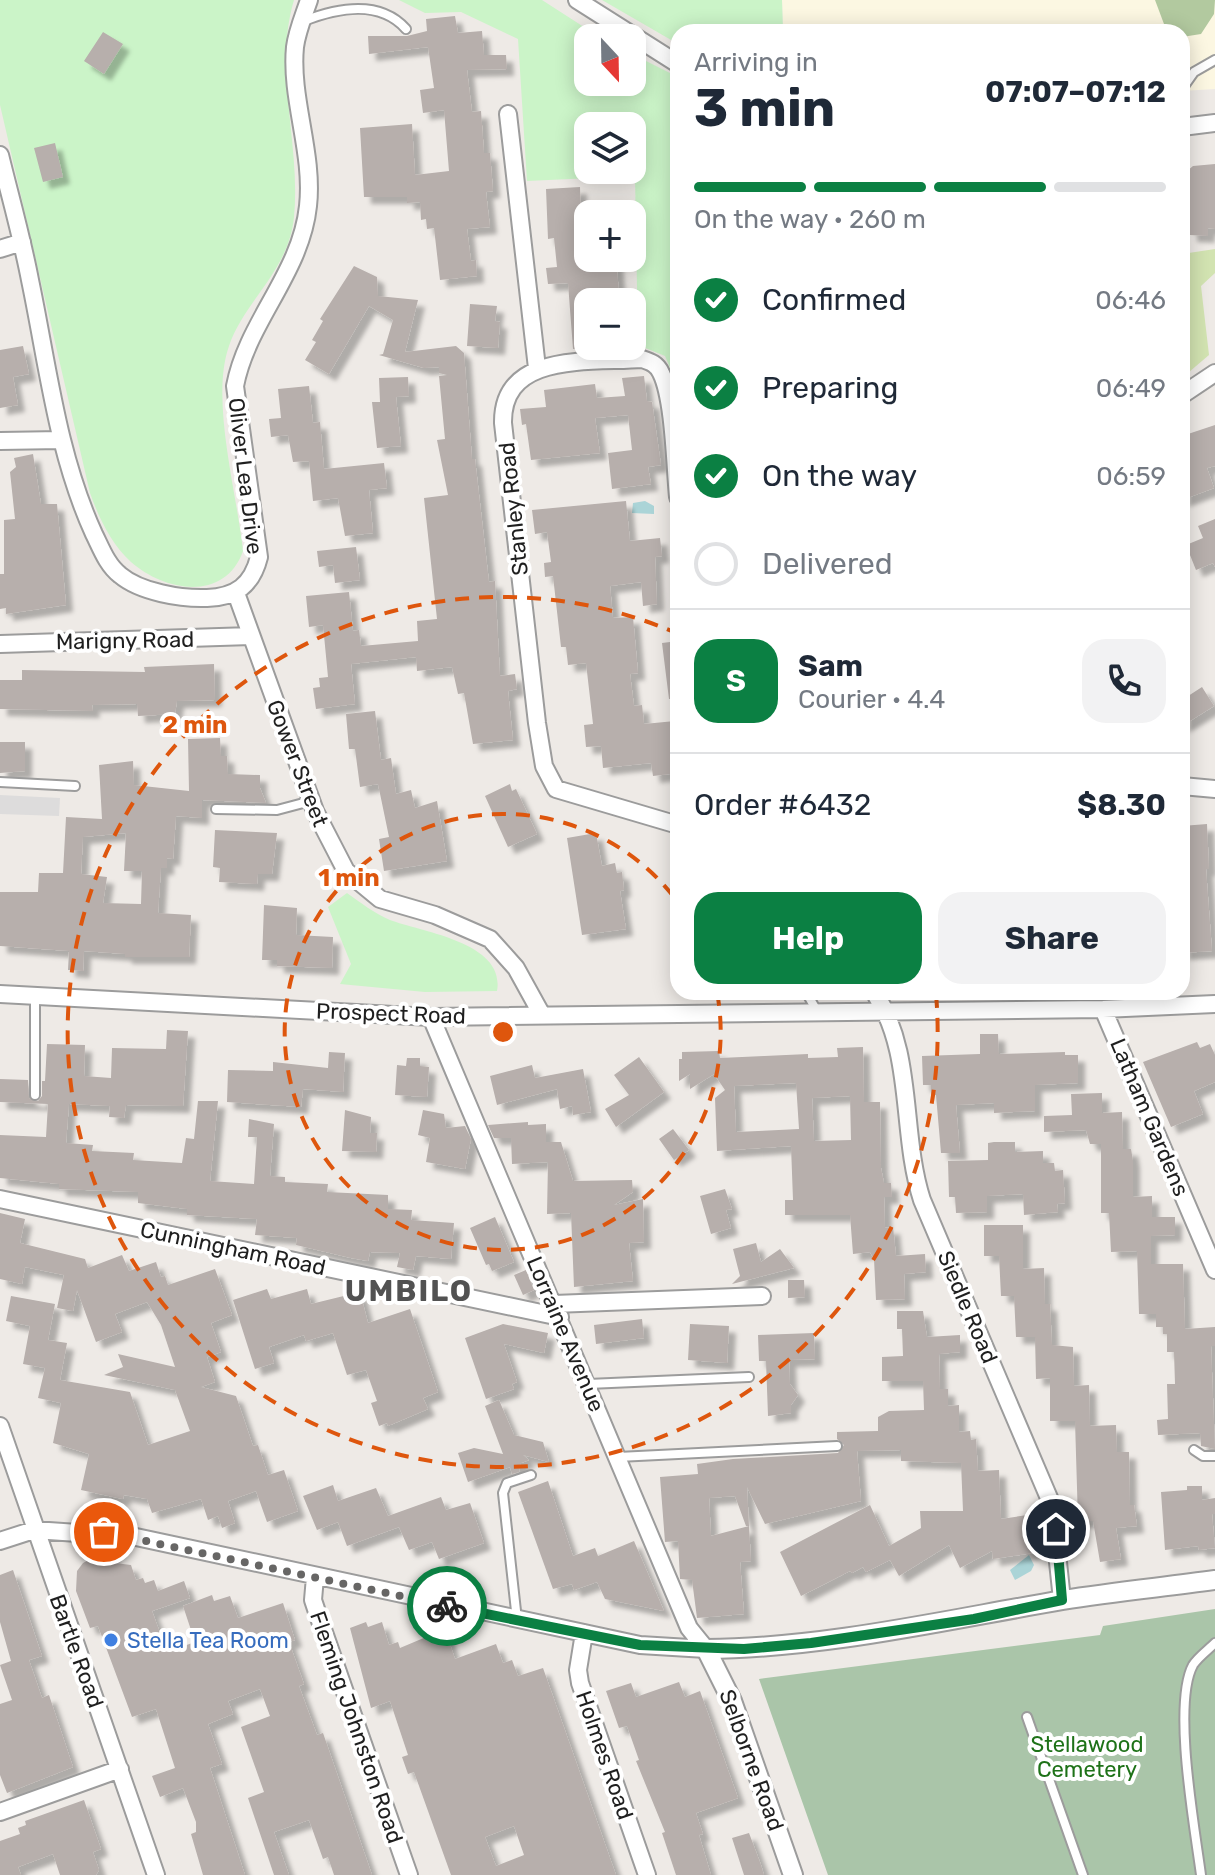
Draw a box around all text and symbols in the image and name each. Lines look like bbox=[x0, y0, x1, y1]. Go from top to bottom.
north arrow bbox=[574, 24, 646, 96]
map controls bbox=[574, 24, 646, 360]
text: Arriving in bbox=[694, 47, 818, 78]
text: 07:07–07:12 bbox=[985, 74, 1166, 110]
text: 3 min bbox=[694, 77, 835, 139]
button: layers bbox=[574, 112, 646, 184]
button: + bbox=[574, 200, 646, 272]
text: On the way · 260 m bbox=[694, 204, 926, 235]
icon: check bbox=[694, 278, 738, 322]
text: Confirmed bbox=[762, 282, 906, 318]
text: 06:46 bbox=[1095, 285, 1166, 316]
button: − bbox=[574, 288, 646, 360]
icon: check bbox=[694, 366, 738, 410]
text: Preparing bbox=[762, 370, 898, 406]
text: 06:49 bbox=[1096, 373, 1166, 404]
street label: Oliver Lea Drive bbox=[222, 396, 269, 556]
street label: Stanley Road bbox=[493, 441, 534, 577]
icon: check bbox=[694, 454, 738, 498]
text: On the way bbox=[762, 458, 917, 494]
text: 06:59 bbox=[1096, 461, 1166, 492]
text: Delivered bbox=[762, 546, 893, 582]
street label: Marigny Road bbox=[56, 626, 194, 655]
button: phone bbox=[1082, 639, 1166, 723]
text: Sam bbox=[798, 648, 863, 684]
text: S bbox=[726, 663, 746, 699]
text: Courier · 4.4 bbox=[798, 684, 945, 715]
street label: Gower Street bbox=[261, 696, 334, 831]
text: 2 min bbox=[163, 711, 228, 739]
text: Order #6432 bbox=[694, 787, 871, 823]
text: $8.30 bbox=[1077, 787, 1166, 823]
text: 1 min bbox=[318, 864, 380, 892]
button: Help bbox=[694, 892, 922, 984]
button: Share bbox=[938, 892, 1166, 984]
street label: Prospect Road bbox=[316, 997, 466, 1030]
centre of rings bbox=[489, 1018, 517, 1046]
street label: Latham Gardens bbox=[1104, 1034, 1195, 1200]
street label: Cunningham Road bbox=[138, 1216, 328, 1281]
street label: Siedle Road bbox=[932, 1247, 1003, 1368]
street label: Lorraine Avenue bbox=[521, 1252, 610, 1416]
district label: UMBILO bbox=[345, 1273, 473, 1309]
pin bbox=[1022, 1495, 1090, 1563]
pin bbox=[70, 1498, 138, 1566]
icon: home bbox=[1034, 1507, 1078, 1551]
icon: bag bbox=[82, 1510, 126, 1554]
courier bbox=[407, 1566, 487, 1646]
icon: bike bbox=[425, 1584, 469, 1628]
street label: Bartle Road bbox=[43, 1591, 110, 1712]
street label: Fleming Johnston Road bbox=[304, 1607, 409, 1847]
place label: Stella Tea Room bbox=[127, 1627, 289, 1654]
marker: Stella Tea Room bbox=[102, 1631, 120, 1649]
street label: Selborne Road bbox=[713, 1686, 790, 1835]
street label: Holmes Road bbox=[570, 1687, 639, 1823]
park label: Stellawood Cemetery bbox=[1030, 1731, 1144, 1783]

